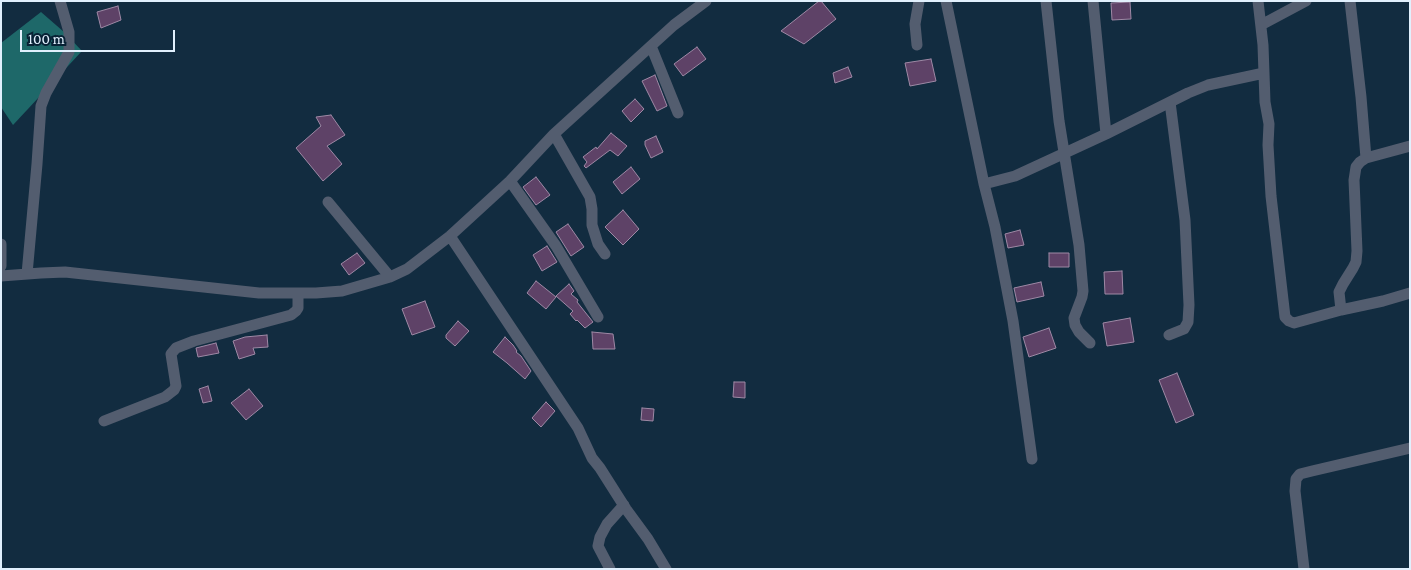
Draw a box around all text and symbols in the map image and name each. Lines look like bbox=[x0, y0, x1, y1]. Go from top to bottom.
scale bar bbox=[22, 20, 178, 52]
text: 100 m bbox=[28, 31, 65, 47]

